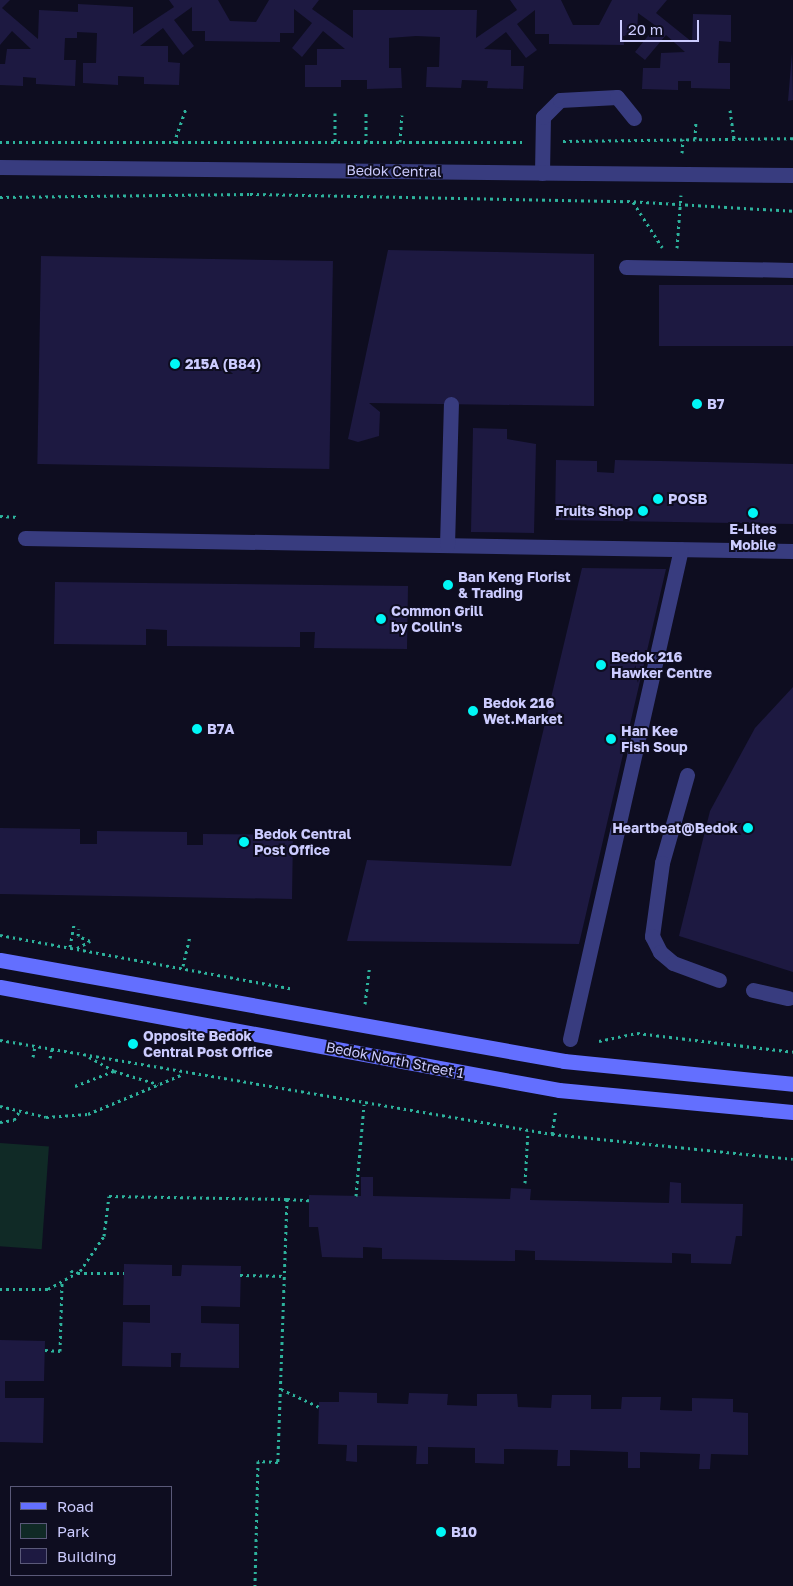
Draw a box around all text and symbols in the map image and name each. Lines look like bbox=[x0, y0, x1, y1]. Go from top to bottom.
scale bar bbox=[623, 10, 702, 42]
text: 20 m bbox=[628, 20, 663, 38]
street label: Bedok Central bbox=[346, 162, 442, 180]
place label: 215A (B84) bbox=[185, 356, 261, 372]
marker: 215A (B84) bbox=[169, 358, 181, 370]
place label: B7 bbox=[707, 396, 724, 412]
marker: B7 bbox=[691, 398, 703, 410]
place label: POSB bbox=[668, 491, 707, 507]
marker: POSB bbox=[652, 493, 664, 505]
place label: Fruits Shop bbox=[555, 503, 633, 519]
marker: Fruits Shop bbox=[637, 505, 649, 517]
marker: E-Lites Mobile bbox=[747, 507, 759, 519]
place label: E-Lites Mobile bbox=[729, 521, 777, 554]
place label: Ban Keng Florist & Trading bbox=[458, 569, 571, 602]
marker: Ban Keng Florist & Trading bbox=[442, 579, 454, 591]
place label: Common Grill by Collin's bbox=[391, 603, 483, 636]
marker: Common Grill by Collin's bbox=[375, 613, 387, 625]
place label: Bedok 216 Hawker Centre bbox=[611, 649, 712, 682]
marker: Bedok 216 Hawker Centre bbox=[595, 659, 607, 671]
place label: Bedok 216 Wet.Market bbox=[483, 695, 563, 728]
marker: Bedok 216 Wet.Market bbox=[467, 705, 479, 717]
place label: B7A bbox=[207, 721, 234, 737]
marker: B7A bbox=[191, 723, 203, 735]
place label: Han Kee Fish Soup bbox=[621, 723, 688, 756]
marker: Han Kee Fish Soup bbox=[605, 733, 617, 745]
place label: Heartbeat@Bedok bbox=[612, 820, 738, 836]
marker: Heartbeat@Bedok bbox=[742, 822, 754, 834]
place label: Bedok Central Post Office bbox=[254, 826, 351, 859]
marker: Bedok Central Post Office bbox=[238, 836, 250, 848]
place label: Opposite Bedok Central Post Office bbox=[143, 1028, 273, 1060]
marker: Opposite Bedok Central Post Office bbox=[127, 1038, 139, 1050]
street label: Bedok North Street 1 bbox=[325, 1038, 465, 1082]
legend bbox=[10, 1486, 172, 1576]
text: Road bbox=[57, 1497, 94, 1515]
text: Park bbox=[57, 1522, 89, 1540]
place label: B10 bbox=[451, 1524, 477, 1540]
marker: B10 bbox=[435, 1526, 447, 1538]
text: Building bbox=[57, 1547, 117, 1565]

